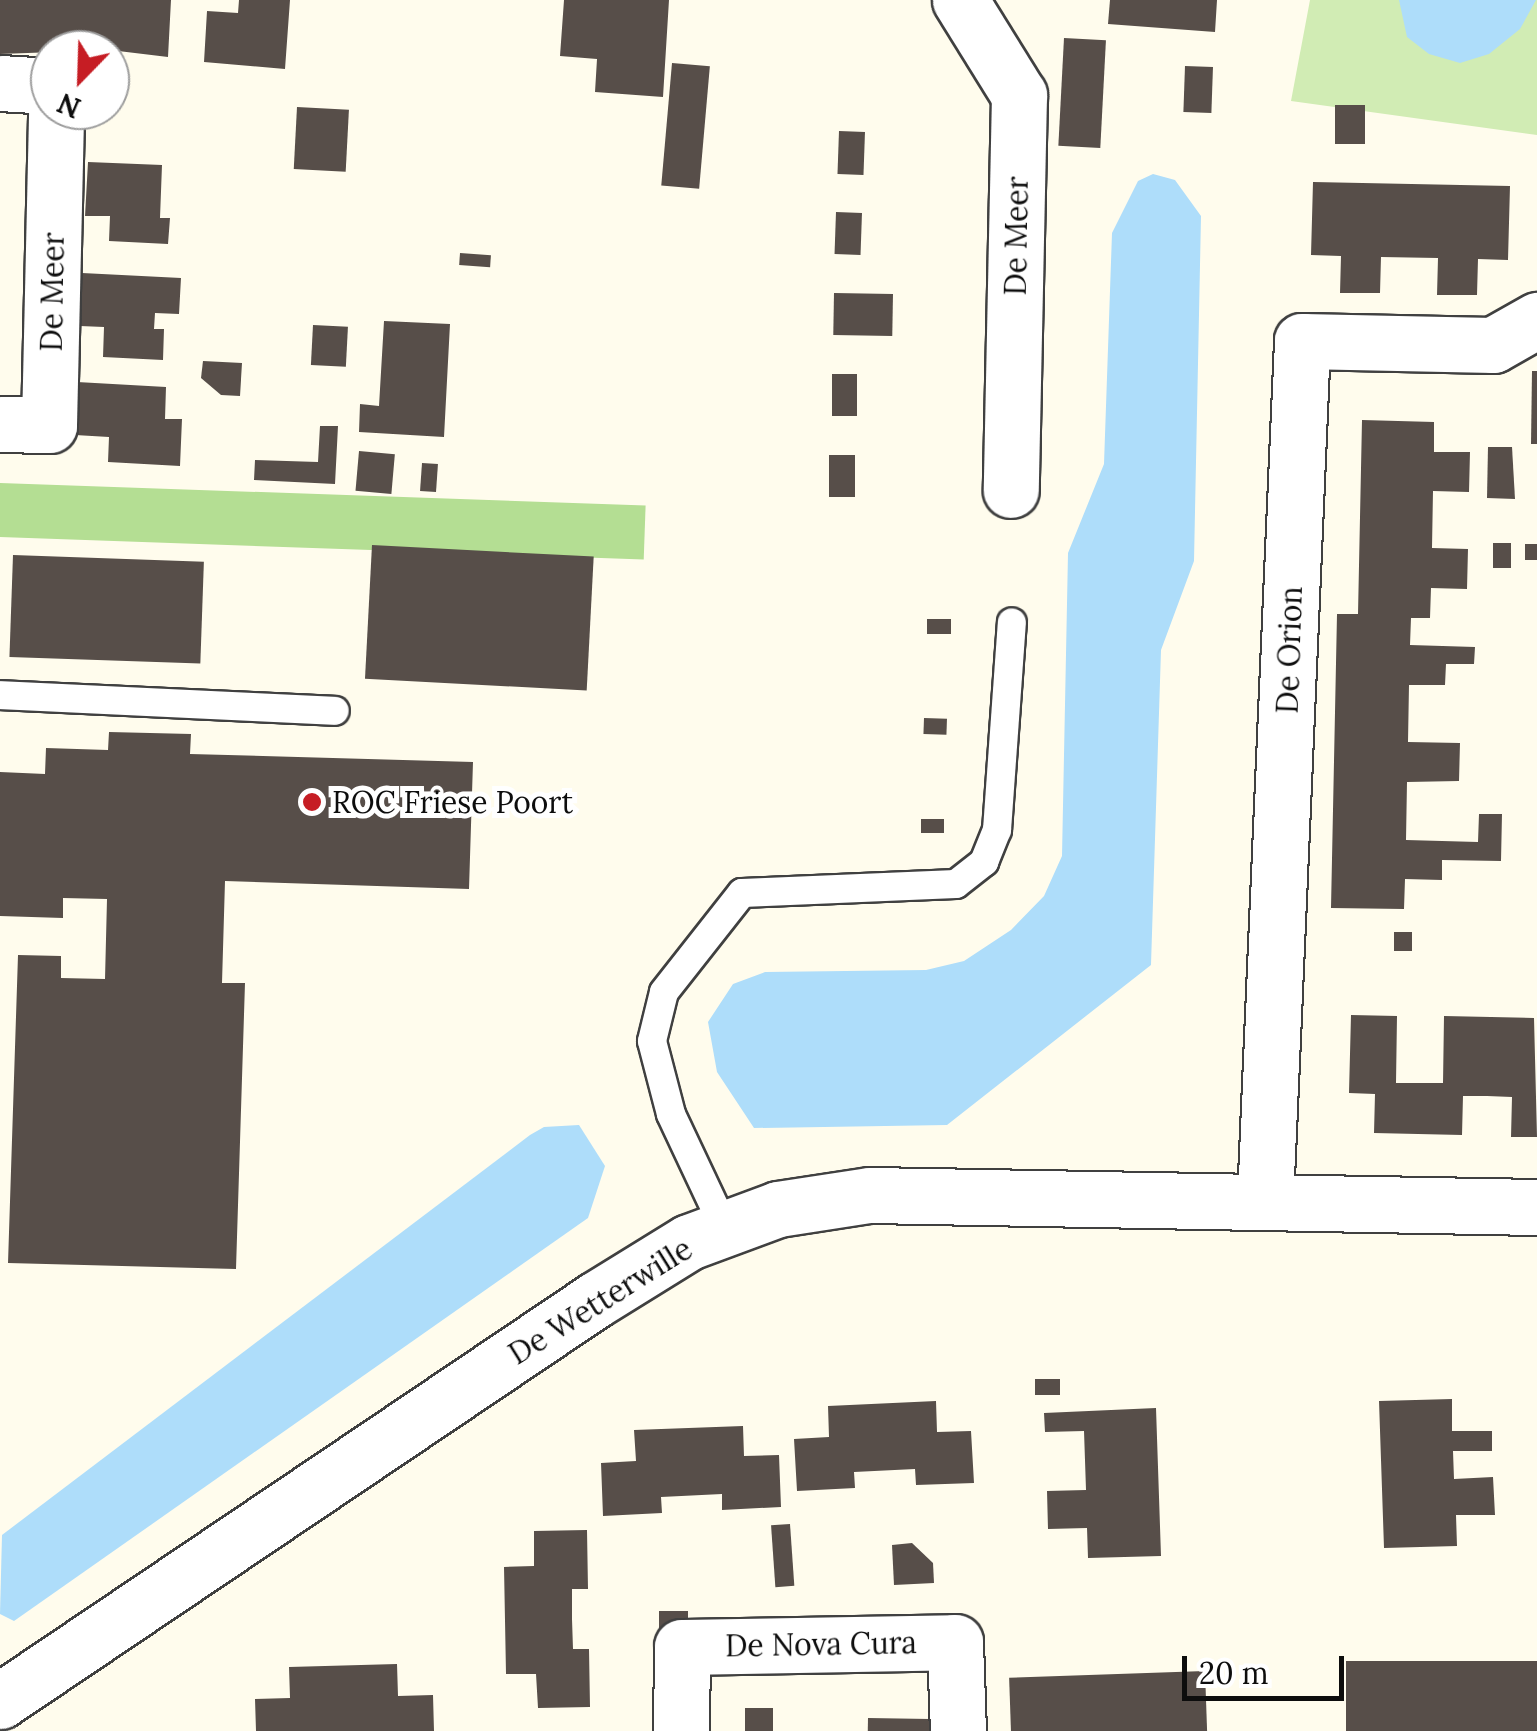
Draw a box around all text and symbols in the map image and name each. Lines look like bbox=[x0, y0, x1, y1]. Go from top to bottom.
north arrow bbox=[30, 30, 130, 130]
text: N bbox=[52, 85, 86, 127]
street label: De Meer bbox=[997, 176, 1035, 296]
street label: De Meer bbox=[33, 232, 71, 352]
street label: De Orion bbox=[1269, 586, 1309, 714]
place label: ROC Friese Poort bbox=[332, 784, 573, 820]
marker: ROC Friese Poort bbox=[301, 791, 323, 813]
street label: De Wetterwille bbox=[502, 1230, 698, 1372]
street label: De Nova Cura bbox=[725, 1624, 917, 1664]
scale bar bbox=[1187, 1636, 1350, 1698]
text: 20 m bbox=[1199, 1654, 1268, 1692]

